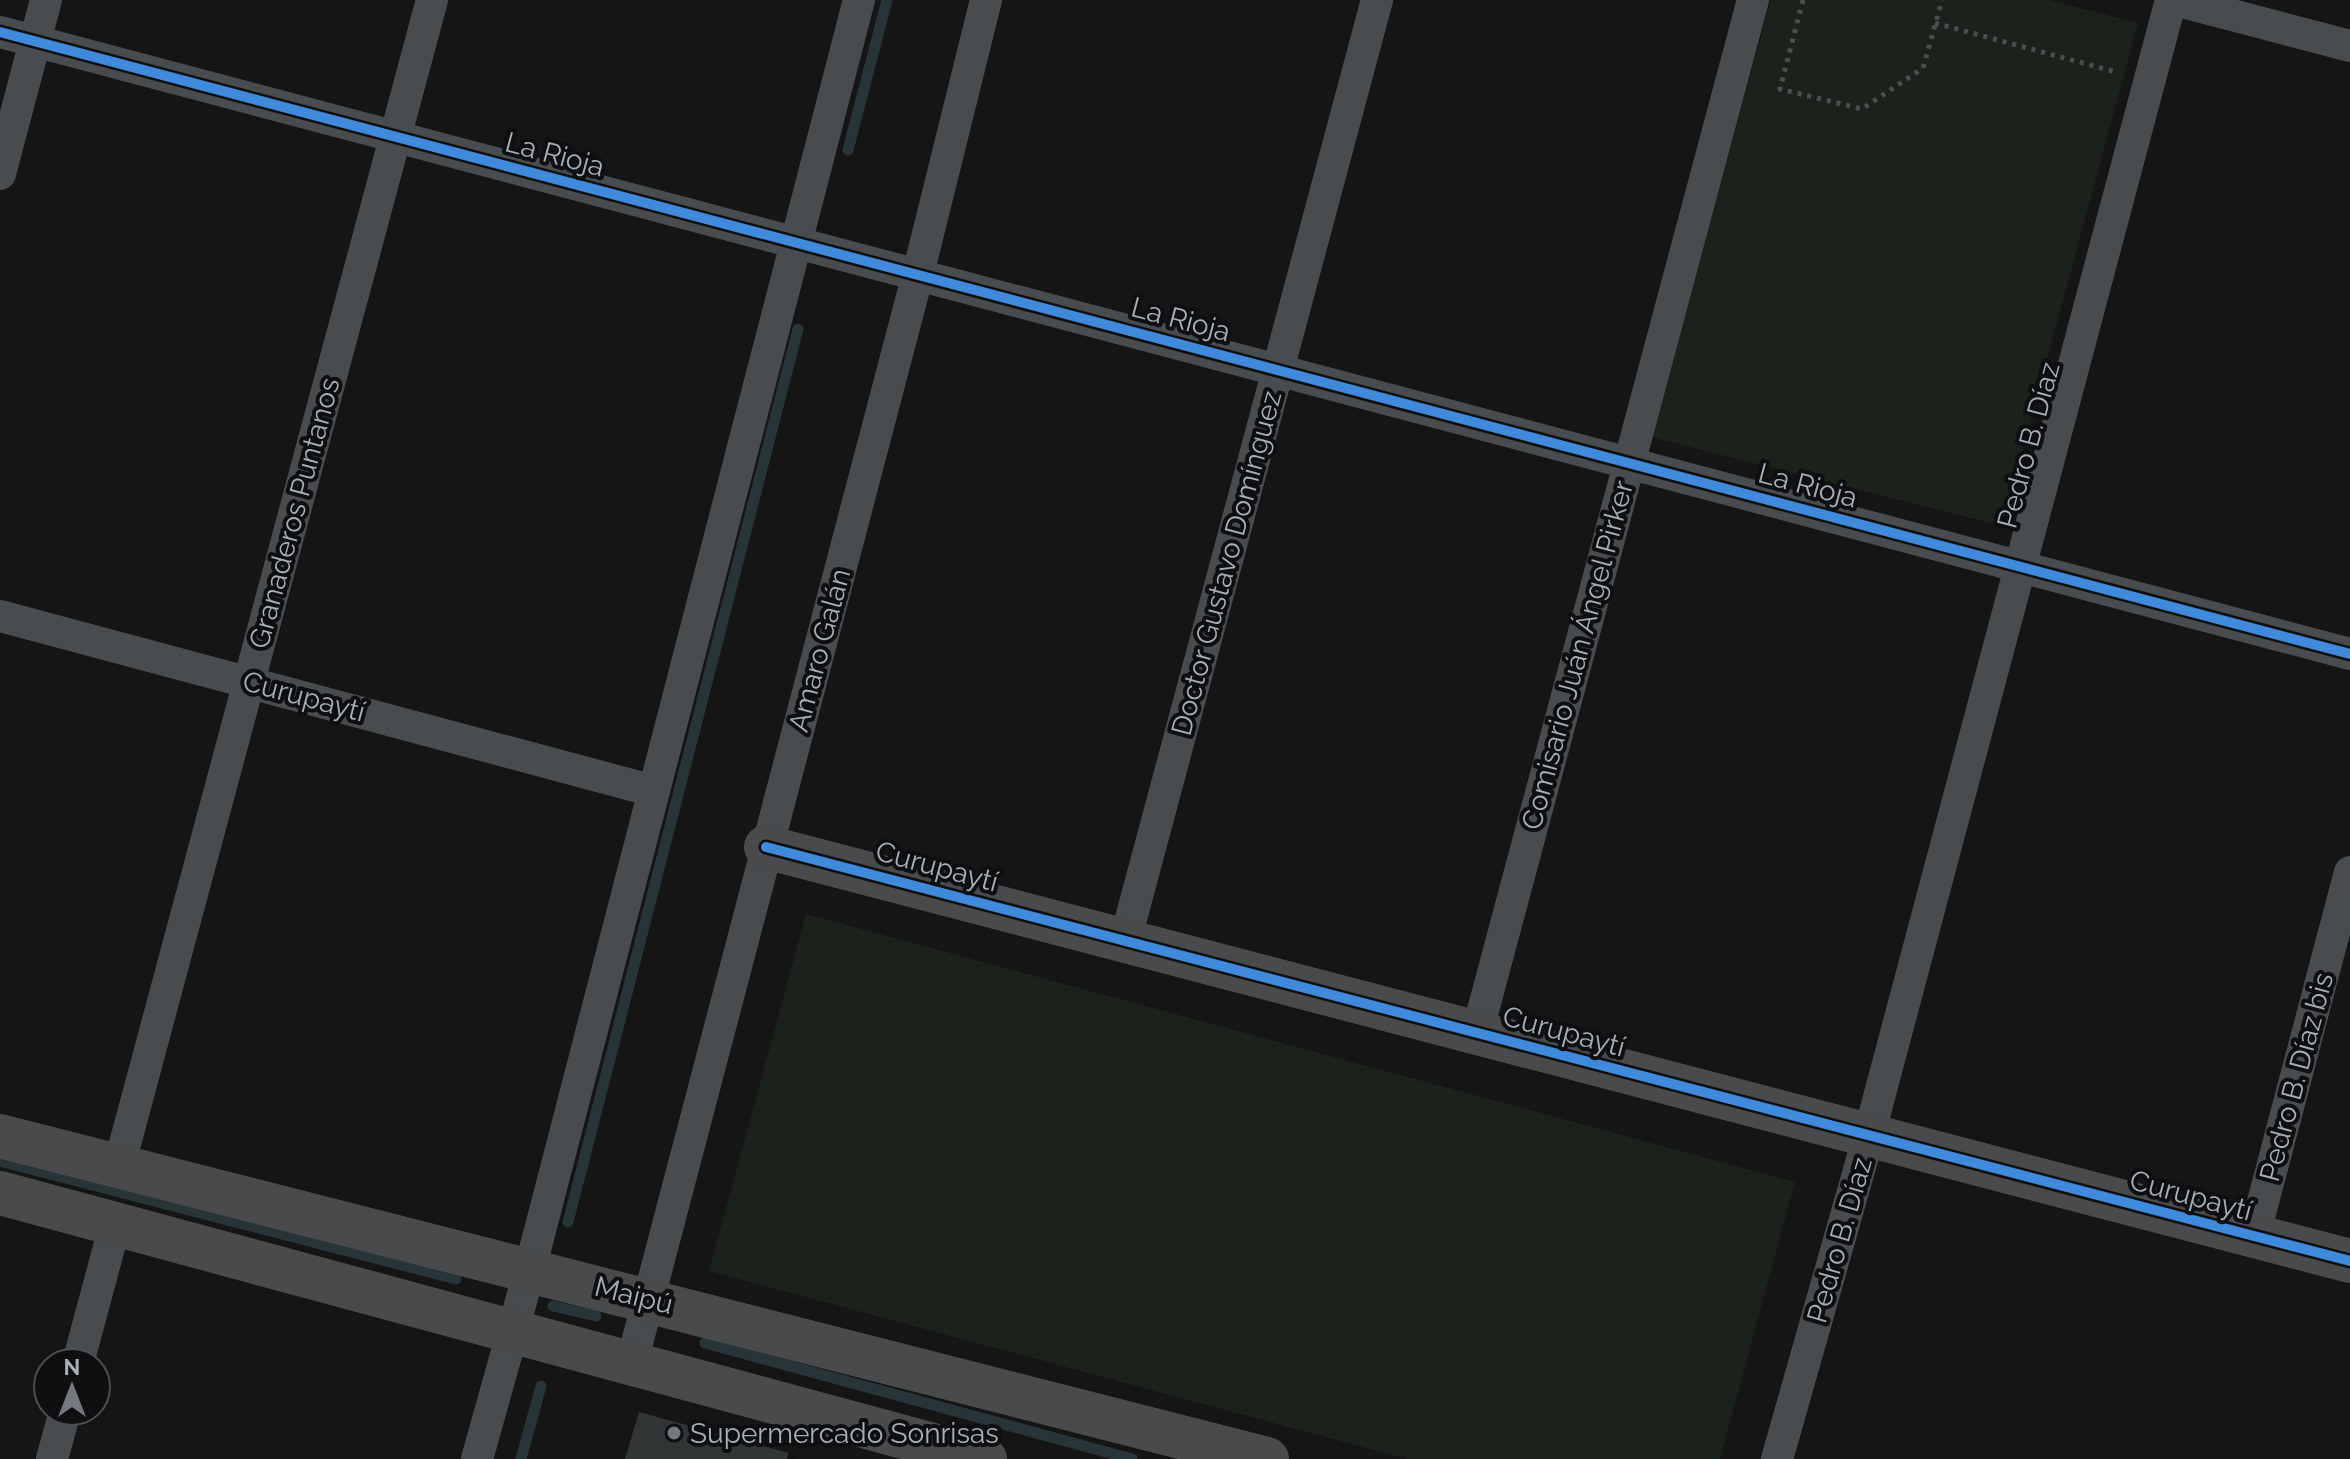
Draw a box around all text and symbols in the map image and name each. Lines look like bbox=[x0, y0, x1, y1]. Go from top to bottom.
street label: La Rioja bbox=[502, 125, 608, 184]
street label: La Rioja bbox=[1128, 290, 1234, 349]
street label: Pedro B. Díaz bbox=[1990, 359, 2066, 532]
street label: Granaderos Puntanos bbox=[242, 374, 346, 652]
street label: Doctor Gustavo Domínguez bbox=[1165, 387, 1288, 739]
street label: La Rioja bbox=[1755, 456, 1861, 515]
street label: Comisario Juán Ángel Pirker bbox=[1515, 477, 1640, 833]
street label: Amaro Galán bbox=[782, 565, 857, 735]
street label: Curupaytí bbox=[239, 664, 369, 729]
street label: Curupaytí bbox=[872, 834, 1002, 899]
street label: Pedro B. Díaz bis bbox=[2253, 969, 2340, 1185]
street label: Curupaytí bbox=[1499, 999, 1629, 1064]
street label: Pedro B. Díaz bbox=[1800, 1154, 1879, 1327]
street label: Curupaytí bbox=[2126, 1163, 2256, 1228]
street label: Maipú bbox=[591, 1270, 677, 1321]
north arrow bbox=[32, 1347, 112, 1427]
text: N bbox=[64, 1354, 80, 1380]
place label: Supermercado Sonrisas bbox=[690, 1417, 999, 1450]
marker: Supermercado Sonrisas bbox=[665, 1424, 683, 1442]

